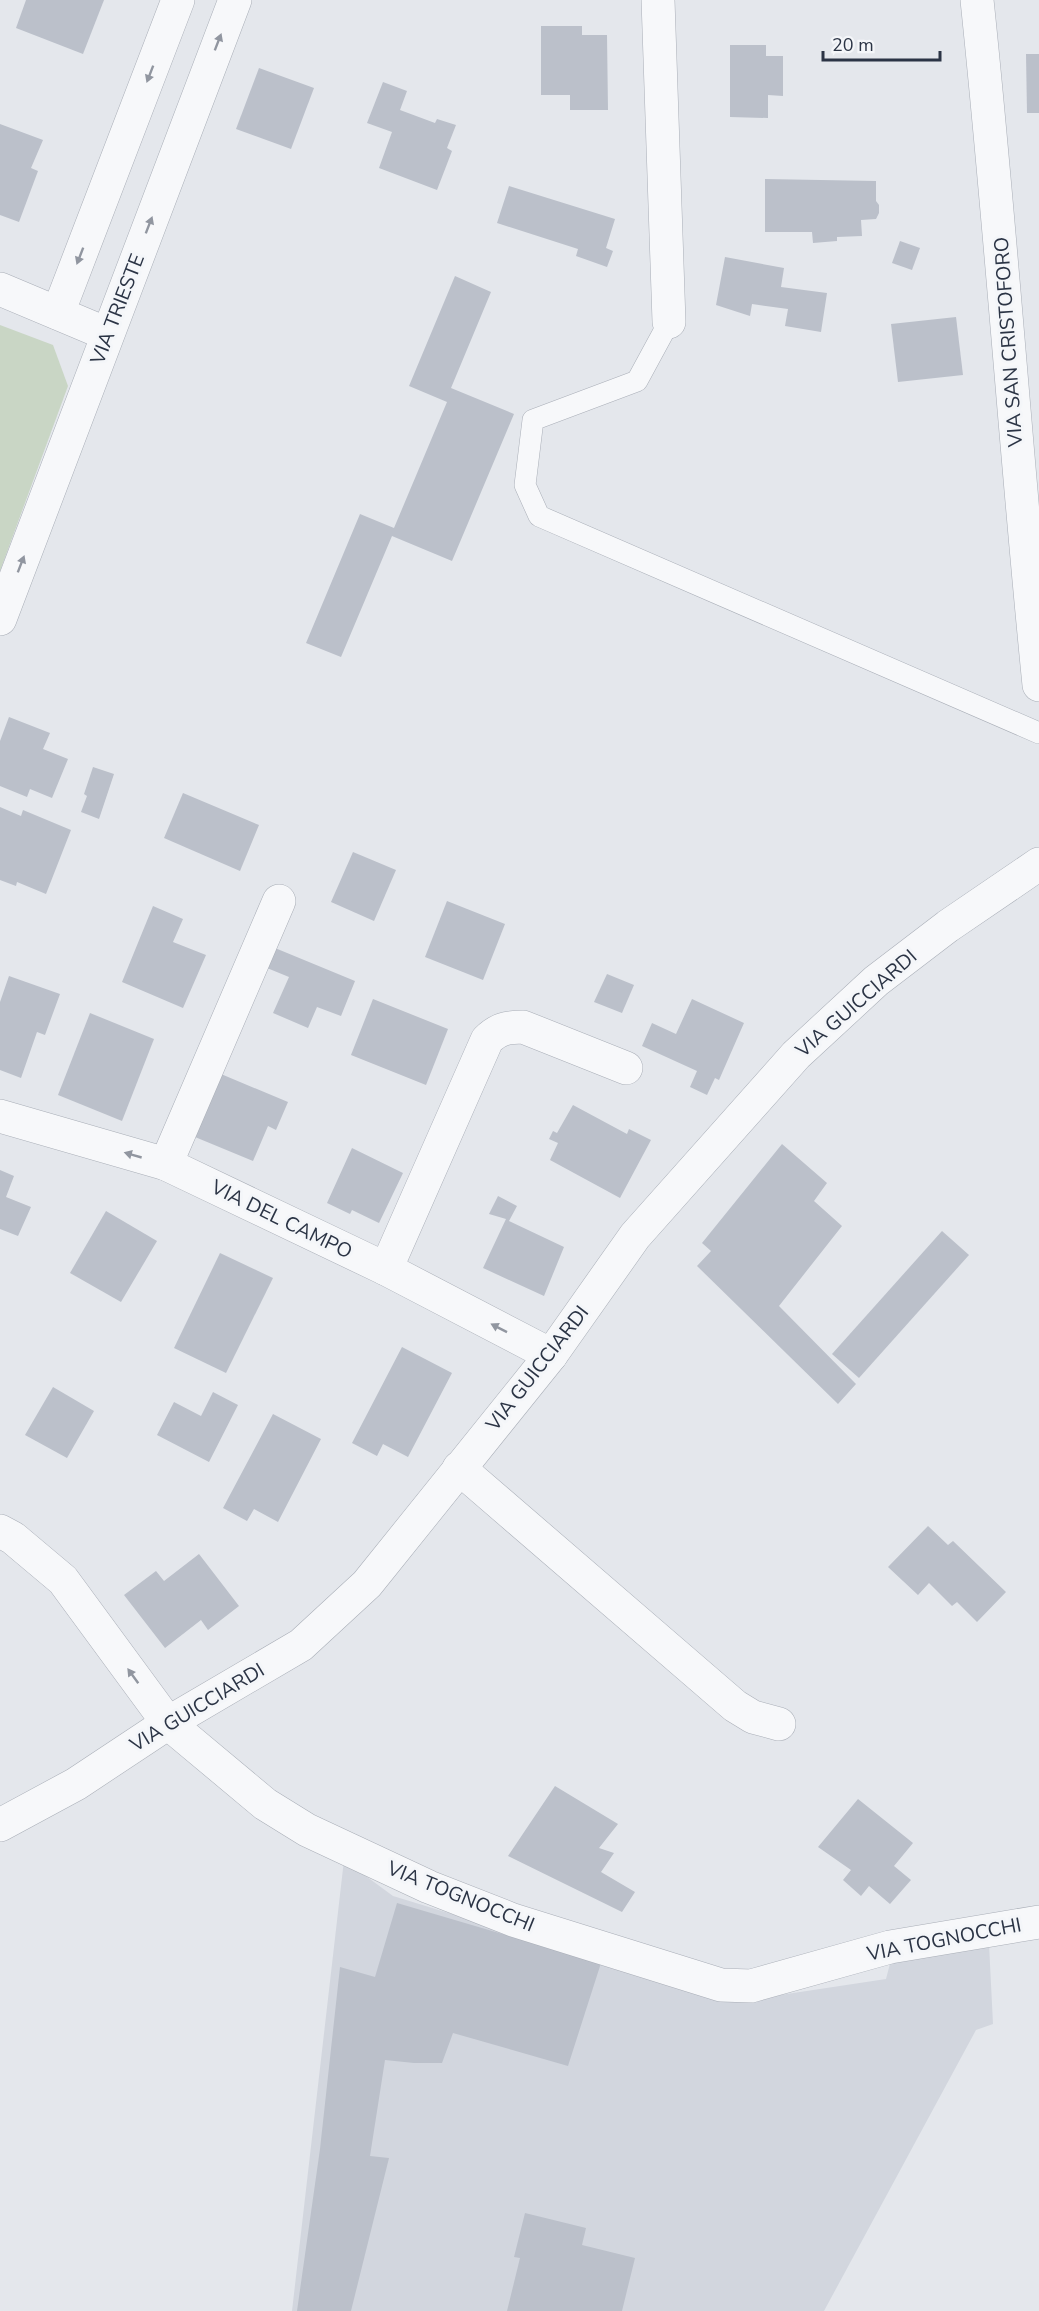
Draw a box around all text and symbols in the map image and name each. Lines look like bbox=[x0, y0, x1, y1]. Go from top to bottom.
scale bar bbox=[823, 24, 940, 62]
one-way arrow bbox=[214, 33, 224, 51]
text: 20 m bbox=[832, 33, 874, 57]
one-way arrow bbox=[145, 65, 154, 83]
one-way arrow bbox=[144, 215, 154, 233]
street label: VIA SAN CRISTOFORO bbox=[988, 236, 1029, 449]
one-way arrow bbox=[75, 247, 84, 265]
street label: VIA TRIESTE bbox=[84, 250, 151, 369]
one-way arrow bbox=[16, 555, 26, 573]
street label: VIA GUICCIARDI bbox=[789, 943, 923, 1064]
one-way arrow bbox=[124, 1150, 142, 1159]
street label: VIA DEL CAMPO bbox=[206, 1173, 357, 1265]
street label: VIA GUICCIARDI bbox=[479, 1300, 595, 1437]
one-way arrow bbox=[490, 1323, 507, 1333]
street label: VIA GUICCIARDI bbox=[124, 1657, 270, 1759]
one-way arrow bbox=[128, 1668, 140, 1683]
street label: VIA TOGNOCCHI bbox=[382, 1854, 538, 1938]
street label: VIA TOGNOCCHI bbox=[864, 1911, 1024, 1968]

